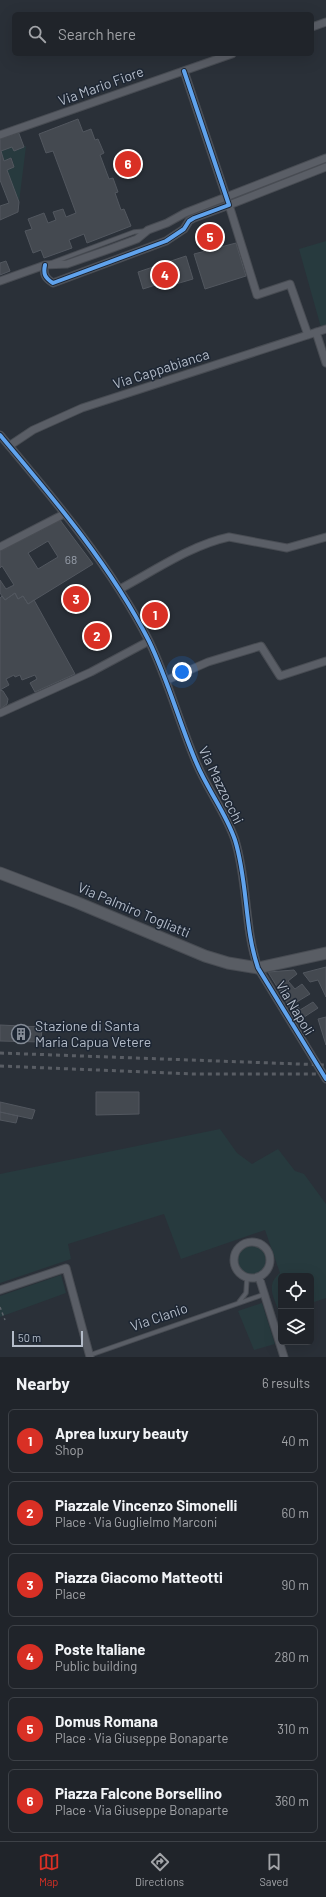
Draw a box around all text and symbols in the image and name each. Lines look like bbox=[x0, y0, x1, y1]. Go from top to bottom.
search box bbox=[12, 12, 314, 56]
icon: search bbox=[26, 23, 48, 45]
text: Search here bbox=[58, 25, 136, 43]
street label: Via Mario Fiore bbox=[56, 62, 146, 109]
pin: 6 bbox=[115, 149, 141, 179]
pin: 5 bbox=[197, 222, 223, 252]
pin: 4 bbox=[152, 260, 178, 290]
street label: Via Cappabianca bbox=[111, 345, 211, 392]
house number: 68 bbox=[65, 552, 77, 566]
pin: 3 bbox=[63, 584, 89, 614]
pin: 1 bbox=[142, 600, 168, 630]
pin: 2 bbox=[84, 621, 110, 651]
your location bbox=[172, 662, 192, 682]
street label: Via Mazzocchi bbox=[195, 743, 248, 827]
street label: Via Palmiro Togliatti bbox=[75, 878, 193, 941]
street label: Via Napoli bbox=[273, 977, 318, 1038]
place label: Stazione di Santa Maria Capua Vetere bbox=[35, 1017, 151, 1050]
building icon: Stazione di Santa Maria Capua Vetere bbox=[10, 1023, 32, 1045]
map controls bbox=[278, 1273, 314, 1345]
button: locate bbox=[278, 1273, 314, 1309]
street label: Via Clanio bbox=[128, 1299, 190, 1334]
button: layers bbox=[278, 1309, 314, 1345]
scale bar bbox=[12, 1329, 83, 1348]
text: 50 m bbox=[18, 1331, 41, 1344]
text: Nearby bbox=[16, 1373, 70, 1393]
text: 6 results bbox=[262, 1375, 310, 1391]
text: Aprea luxury beauty bbox=[55, 1424, 189, 1442]
text: 1 bbox=[28, 1433, 32, 1449]
text: 40 m bbox=[281, 1433, 309, 1449]
text: Shop bbox=[55, 1442, 84, 1458]
text: Piazzale Vincenzo Simonelli bbox=[55, 1496, 237, 1514]
text: 2 bbox=[26, 1505, 34, 1521]
text: 60 m bbox=[282, 1505, 309, 1521]
text: Place · Via Guglielmo Marconi bbox=[55, 1514, 217, 1530]
text: Piazza Giacomo Matteotti bbox=[55, 1568, 223, 1586]
text: 3 bbox=[26, 1577, 34, 1593]
text: 90 m bbox=[282, 1577, 309, 1593]
text: Place bbox=[55, 1586, 86, 1602]
text: Poste Italiane bbox=[55, 1640, 146, 1658]
text: 4 bbox=[26, 1649, 34, 1665]
text: 280 m bbox=[275, 1649, 309, 1665]
text: Public building bbox=[55, 1658, 137, 1674]
text: Domus Romana bbox=[55, 1712, 158, 1730]
text: 5 bbox=[26, 1721, 34, 1737]
text: 310 m bbox=[277, 1721, 309, 1737]
text: Place · Via Giuseppe Bonaparte bbox=[55, 1730, 228, 1746]
text: Piazza Falcone Borsellino bbox=[55, 1784, 222, 1802]
text: 6 bbox=[27, 1793, 33, 1809]
text: 360 m bbox=[275, 1793, 309, 1809]
text: Place · Via Giuseppe Bonaparte bbox=[55, 1802, 228, 1818]
tab: Map bbox=[38, 1851, 60, 1888]
tab: Directions bbox=[135, 1851, 184, 1888]
tab: Saved bbox=[259, 1851, 288, 1888]

